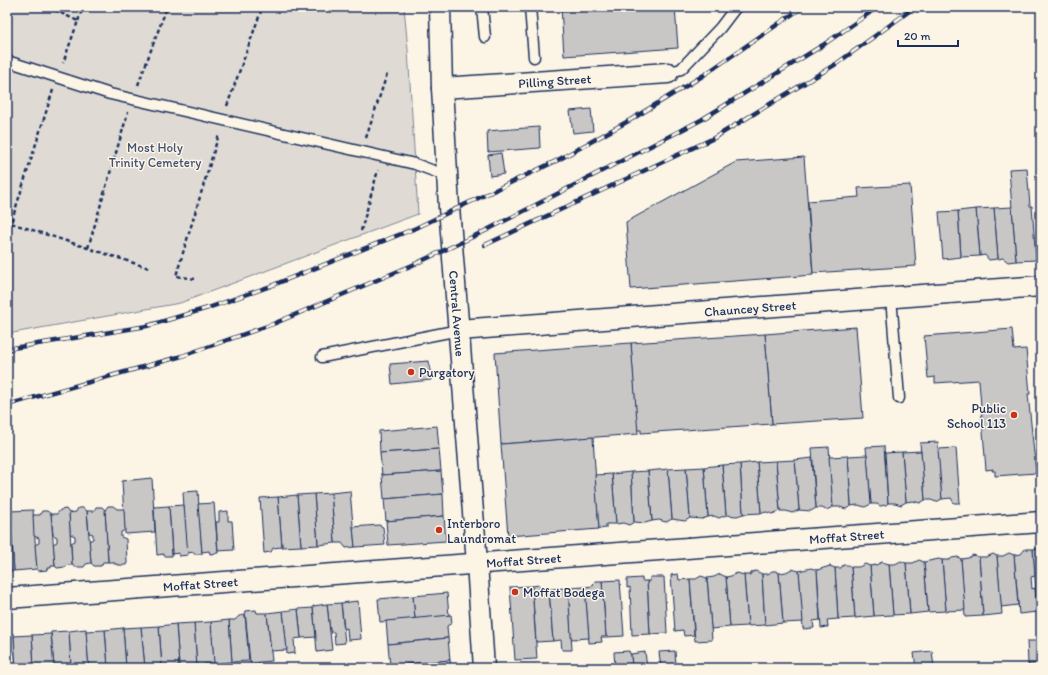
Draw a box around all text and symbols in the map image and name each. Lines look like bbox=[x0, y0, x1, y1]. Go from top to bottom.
scale bar bbox=[898, 22, 958, 48]
text: 20 m bbox=[904, 29, 931, 43]
street label: Pilling Street bbox=[518, 71, 592, 91]
park label: Most Holy Trinity Cemetery bbox=[109, 140, 201, 170]
street label: Central Avenue bbox=[446, 270, 468, 357]
street label: Chauncey Street bbox=[704, 298, 797, 319]
place label: Purgatory bbox=[419, 365, 475, 380]
marker: Purgatory bbox=[406, 367, 416, 377]
place label: Public School 113 bbox=[947, 401, 1006, 431]
marker: Public School 113 bbox=[1009, 410, 1019, 420]
place label: Interboro Laundromat bbox=[447, 516, 516, 546]
marker: Interboro Laundromat bbox=[434, 525, 444, 535]
street label: Moffat Street bbox=[809, 527, 885, 547]
street label: Moffat Street bbox=[486, 550, 562, 571]
street label: Moffat Street bbox=[162, 574, 239, 595]
place label: Moffat Bodega bbox=[523, 585, 605, 600]
marker: Moffat Bodega bbox=[510, 587, 520, 597]

